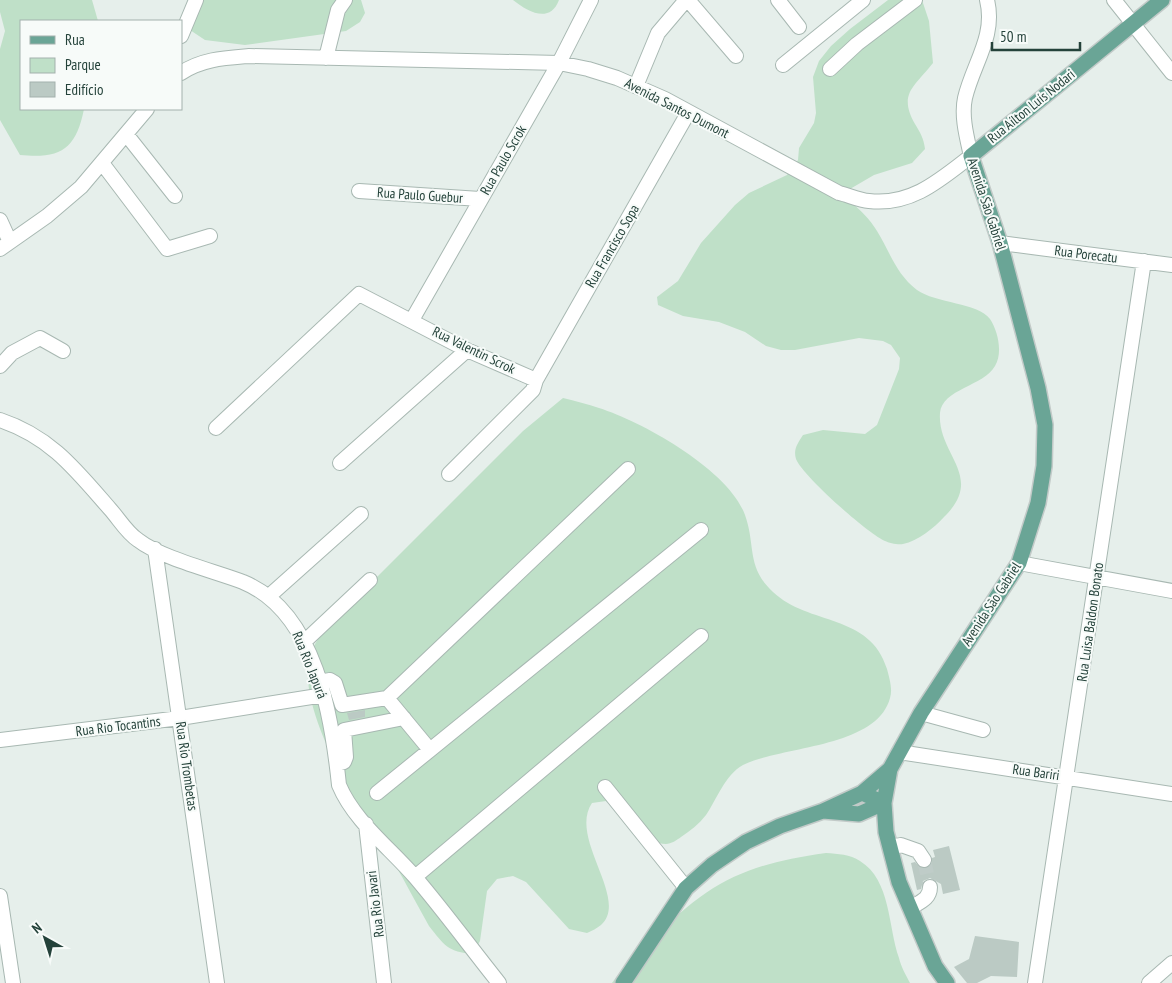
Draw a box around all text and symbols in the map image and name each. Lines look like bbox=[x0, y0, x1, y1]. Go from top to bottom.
legend bbox=[20, 20, 182, 110]
scale bar bbox=[992, 20, 1080, 52]
text: 50 m bbox=[1000, 27, 1026, 46]
text: Rua bbox=[65, 30, 85, 49]
text: Parque bbox=[65, 55, 101, 74]
street label: Rua Aílton Luís Nodari bbox=[984, 65, 1078, 147]
street label: Avenida Santos Dumont bbox=[622, 74, 732, 142]
text: Edifício bbox=[65, 80, 103, 99]
street label: Rua Paulo Scrok bbox=[476, 121, 530, 198]
street label: Avenida São Gabriel bbox=[964, 155, 1011, 253]
street label: Rua Paulo Guebur bbox=[376, 183, 464, 207]
street label: Rua Francisco Sopa bbox=[581, 201, 643, 291]
street label: Rua Porecatu bbox=[1053, 241, 1119, 267]
street label: Rua Valentin Scrok bbox=[430, 322, 519, 378]
street label: Avenida São Gabriel bbox=[957, 558, 1025, 649]
street label: Rua Luisa Baldon Bonato bbox=[1073, 561, 1107, 683]
street label: Rua Rio Japurá bbox=[288, 629, 332, 701]
street label: Rua Rio Tocantins bbox=[75, 712, 162, 740]
street label: Rua Rio Trombetas bbox=[172, 720, 202, 812]
street label: Rua Bariri bbox=[1011, 760, 1061, 784]
street label: Rua Rio Javari bbox=[362, 870, 388, 938]
north arrow bbox=[20, 913, 70, 963]
text: N bbox=[28, 919, 45, 937]

